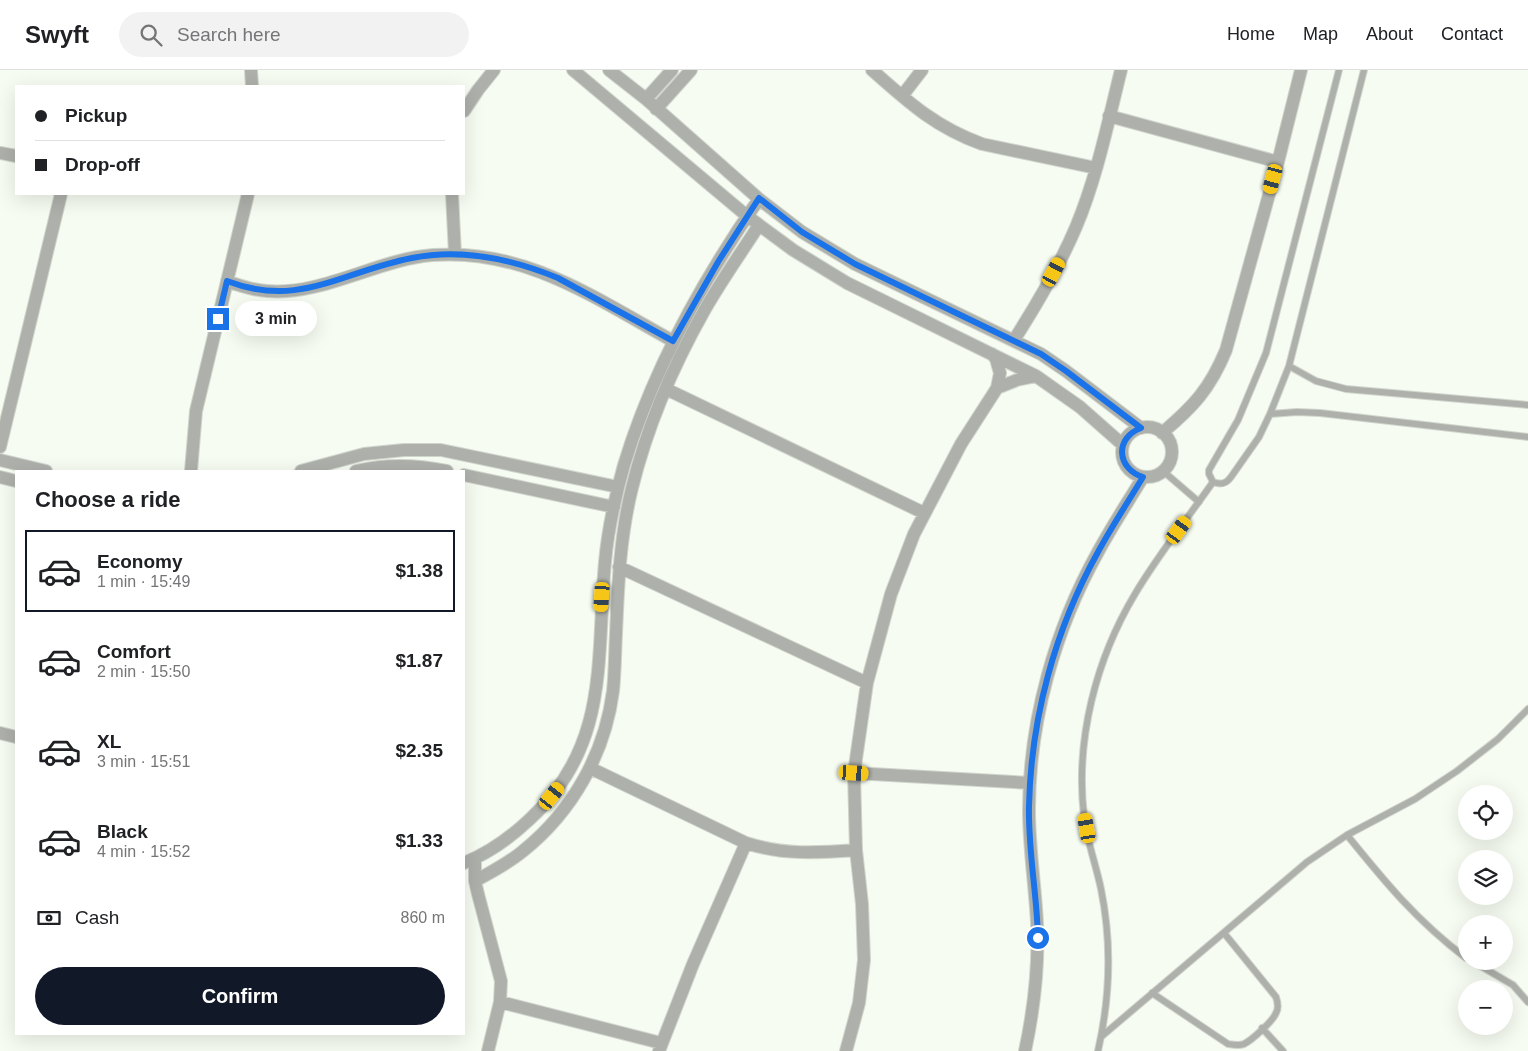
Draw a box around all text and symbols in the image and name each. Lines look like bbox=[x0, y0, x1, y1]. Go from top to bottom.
search box bbox=[119, 12, 469, 57]
text: Swyft bbox=[25, 21, 89, 48]
icon: search bbox=[137, 21, 165, 49]
text: Search here bbox=[177, 24, 281, 45]
text: Home bbox=[1227, 24, 1275, 44]
text: Map bbox=[1303, 24, 1338, 44]
text: About bbox=[1366, 24, 1413, 44]
text: Contact bbox=[1441, 24, 1503, 44]
text: Pickup bbox=[65, 105, 127, 126]
text: Drop-off bbox=[65, 154, 140, 175]
car bbox=[1261, 163, 1284, 195]
car bbox=[1040, 255, 1067, 289]
callout: 3 min bbox=[236, 302, 318, 336]
route end bbox=[207, 308, 229, 330]
text: 3 min bbox=[255, 310, 297, 327]
text: Choose a ride bbox=[35, 487, 180, 512]
car bbox=[1164, 513, 1193, 547]
icon: car bbox=[37, 549, 82, 594]
text: Economy bbox=[97, 551, 183, 572]
text: $1.38 bbox=[395, 560, 443, 581]
text: 1 min · 15:49 bbox=[97, 573, 190, 590]
car bbox=[593, 582, 610, 612]
icon: car bbox=[37, 639, 82, 684]
text: Comfort bbox=[97, 641, 171, 662]
text: $1.87 bbox=[395, 650, 443, 671]
text: 2 min · 15:50 bbox=[97, 663, 190, 680]
icon: car bbox=[37, 729, 82, 774]
text: XL bbox=[97, 731, 121, 752]
text: $2.35 bbox=[395, 740, 443, 761]
text: 3 min · 15:51 bbox=[97, 753, 190, 770]
car bbox=[838, 765, 869, 781]
car bbox=[536, 780, 567, 812]
map controls bbox=[1458, 785, 1513, 1035]
button: locate bbox=[1458, 785, 1513, 840]
car bbox=[1077, 812, 1096, 844]
icon: car bbox=[37, 819, 82, 864]
text: Black bbox=[97, 821, 148, 842]
text: $1.33 bbox=[395, 830, 443, 851]
text: 4 min · 15:52 bbox=[97, 843, 190, 860]
button: layers bbox=[1458, 850, 1513, 905]
icon: cash bbox=[35, 904, 63, 932]
text: Cash bbox=[75, 907, 119, 928]
text: 860 m bbox=[401, 909, 445, 926]
button: + bbox=[1458, 915, 1513, 970]
route start bbox=[1027, 927, 1049, 949]
button: Confirm bbox=[35, 967, 445, 1025]
button: − bbox=[1458, 980, 1513, 1035]

